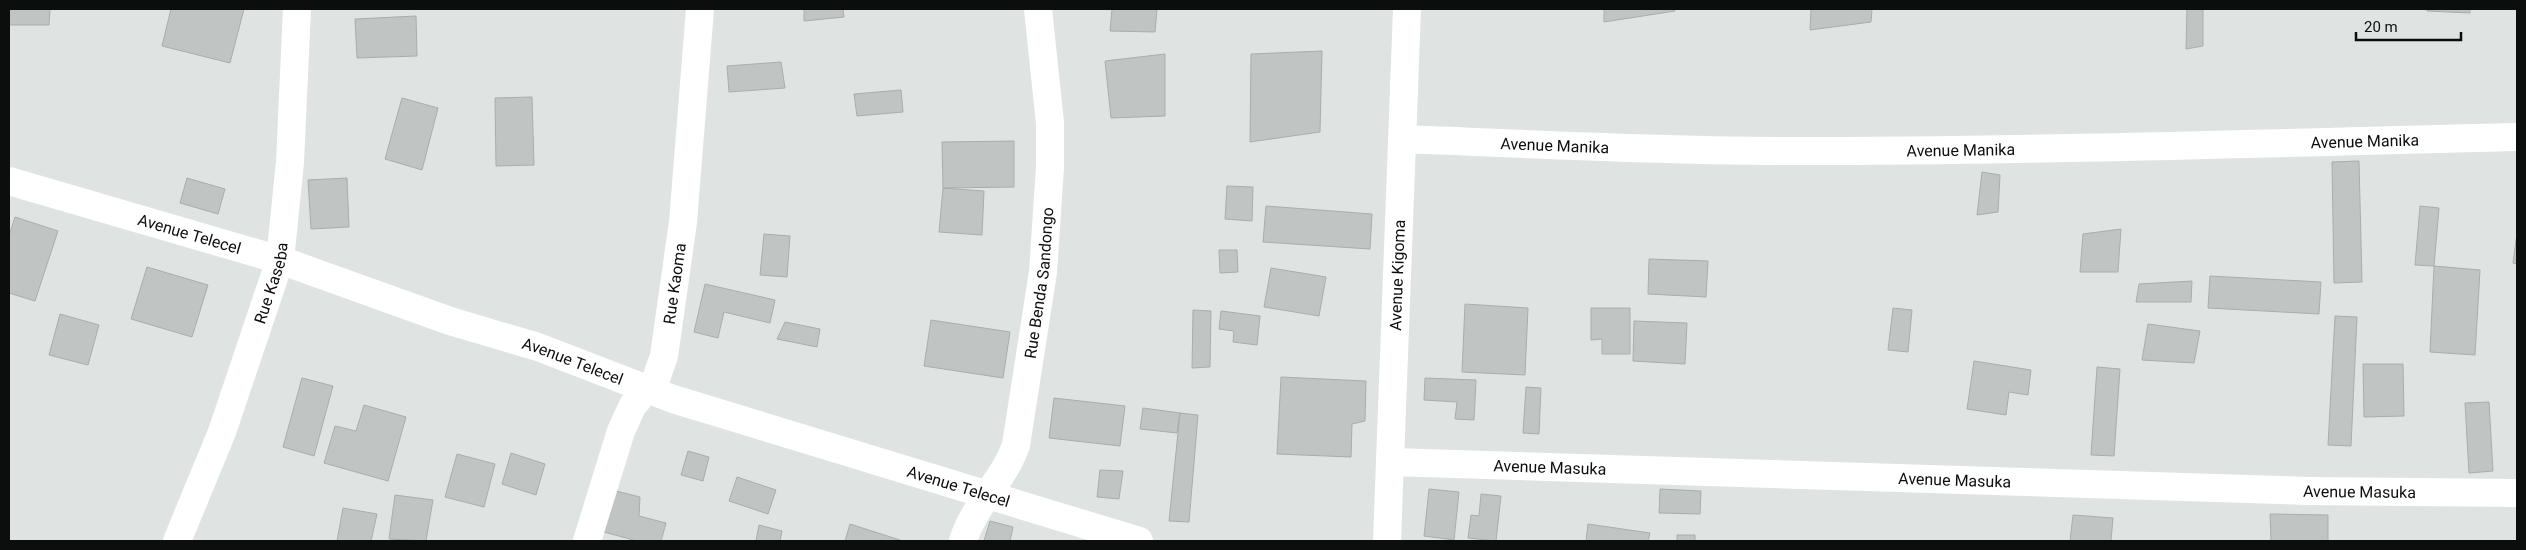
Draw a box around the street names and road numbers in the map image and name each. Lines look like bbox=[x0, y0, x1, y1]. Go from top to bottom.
street label: Avenue Manika bbox=[2310, 130, 2419, 152]
street label: Avenue Manika bbox=[1500, 134, 1609, 157]
street label: Avenue Manika bbox=[1906, 139, 2015, 160]
street label: Rue Benda Sandongo bbox=[1020, 206, 1057, 360]
street label: Avenue Telecel bbox=[136, 210, 243, 258]
street label: Avenue Kigoma bbox=[1385, 219, 1409, 331]
street label: Rue Kaseba bbox=[250, 241, 291, 326]
street label: Rue Kaoma bbox=[659, 242, 689, 325]
street label: Avenue Telecel bbox=[520, 333, 626, 388]
street label: Avenue Masuka bbox=[1493, 456, 1607, 478]
street label: Avenue Telecel bbox=[905, 461, 1012, 511]
street label: Avenue Masuka bbox=[1898, 469, 2011, 491]
street label: Avenue Masuka bbox=[2303, 481, 2416, 502]

